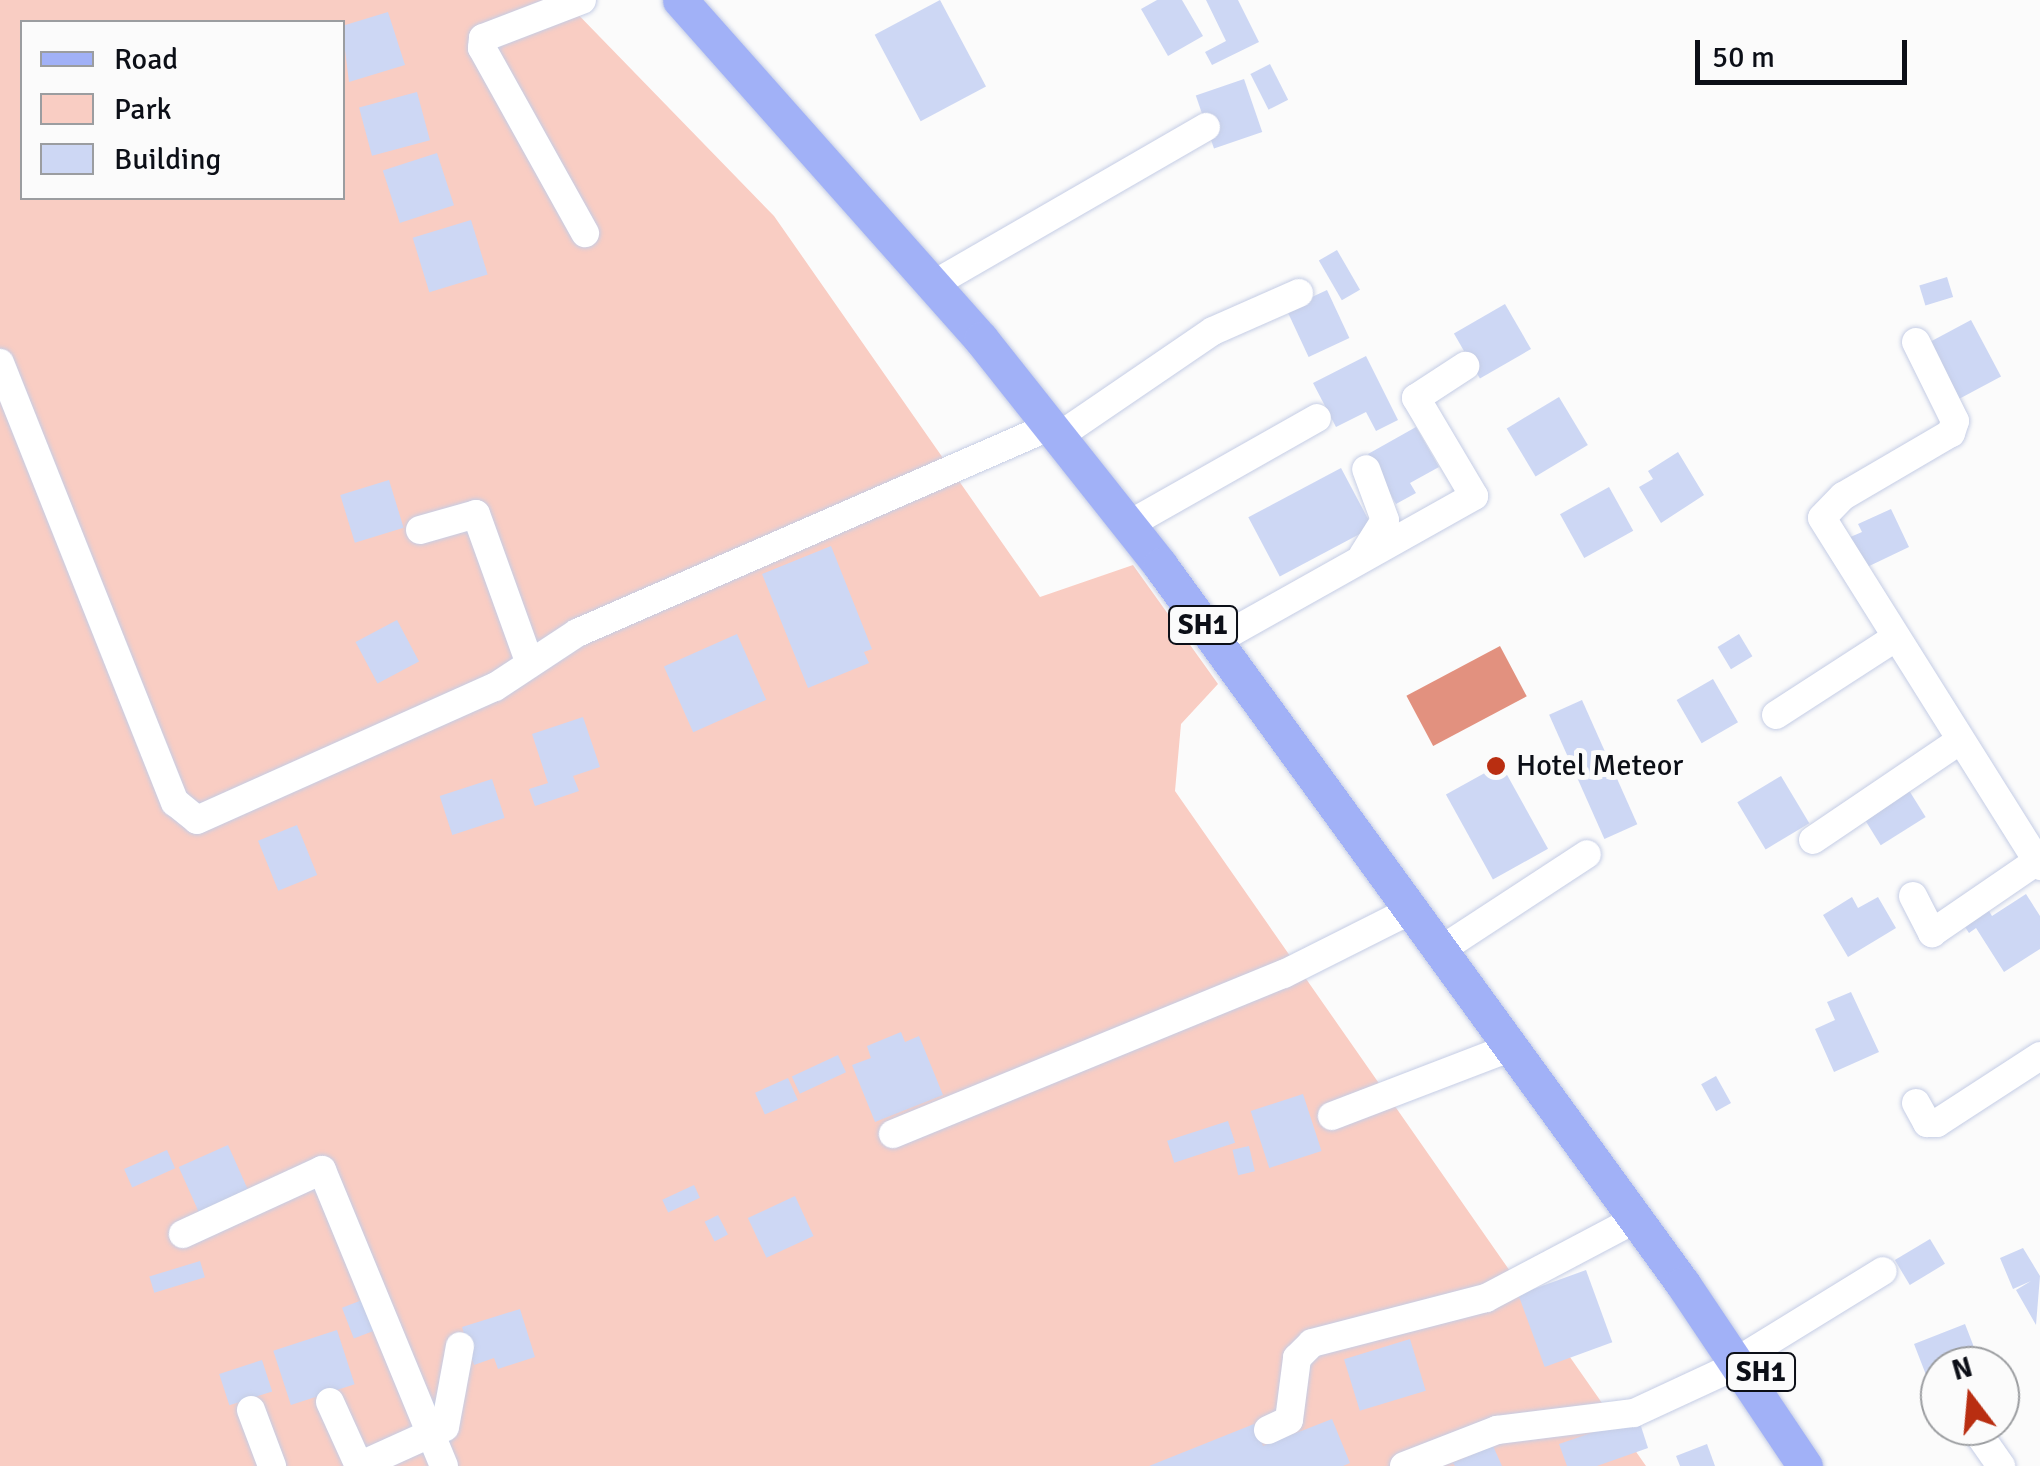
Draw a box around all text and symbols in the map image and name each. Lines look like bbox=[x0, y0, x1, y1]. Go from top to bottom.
legend bbox=[20, 20, 345, 200]
scale bar bbox=[1700, 20, 1912, 82]
text: 50 m bbox=[1712, 39, 1775, 76]
text: Road bbox=[114, 41, 178, 78]
text: Park bbox=[114, 91, 172, 128]
text: Building bbox=[114, 141, 221, 178]
road number: SH1 bbox=[1168, 602, 1238, 648]
place label: Hotel Meteor bbox=[1516, 748, 1683, 784]
marker: Hotel Meteor bbox=[1485, 755, 1507, 777]
north arrow bbox=[1920, 1346, 2020, 1446]
road number: SH1 bbox=[1726, 1349, 1796, 1395]
text: N bbox=[1948, 1350, 1976, 1388]

